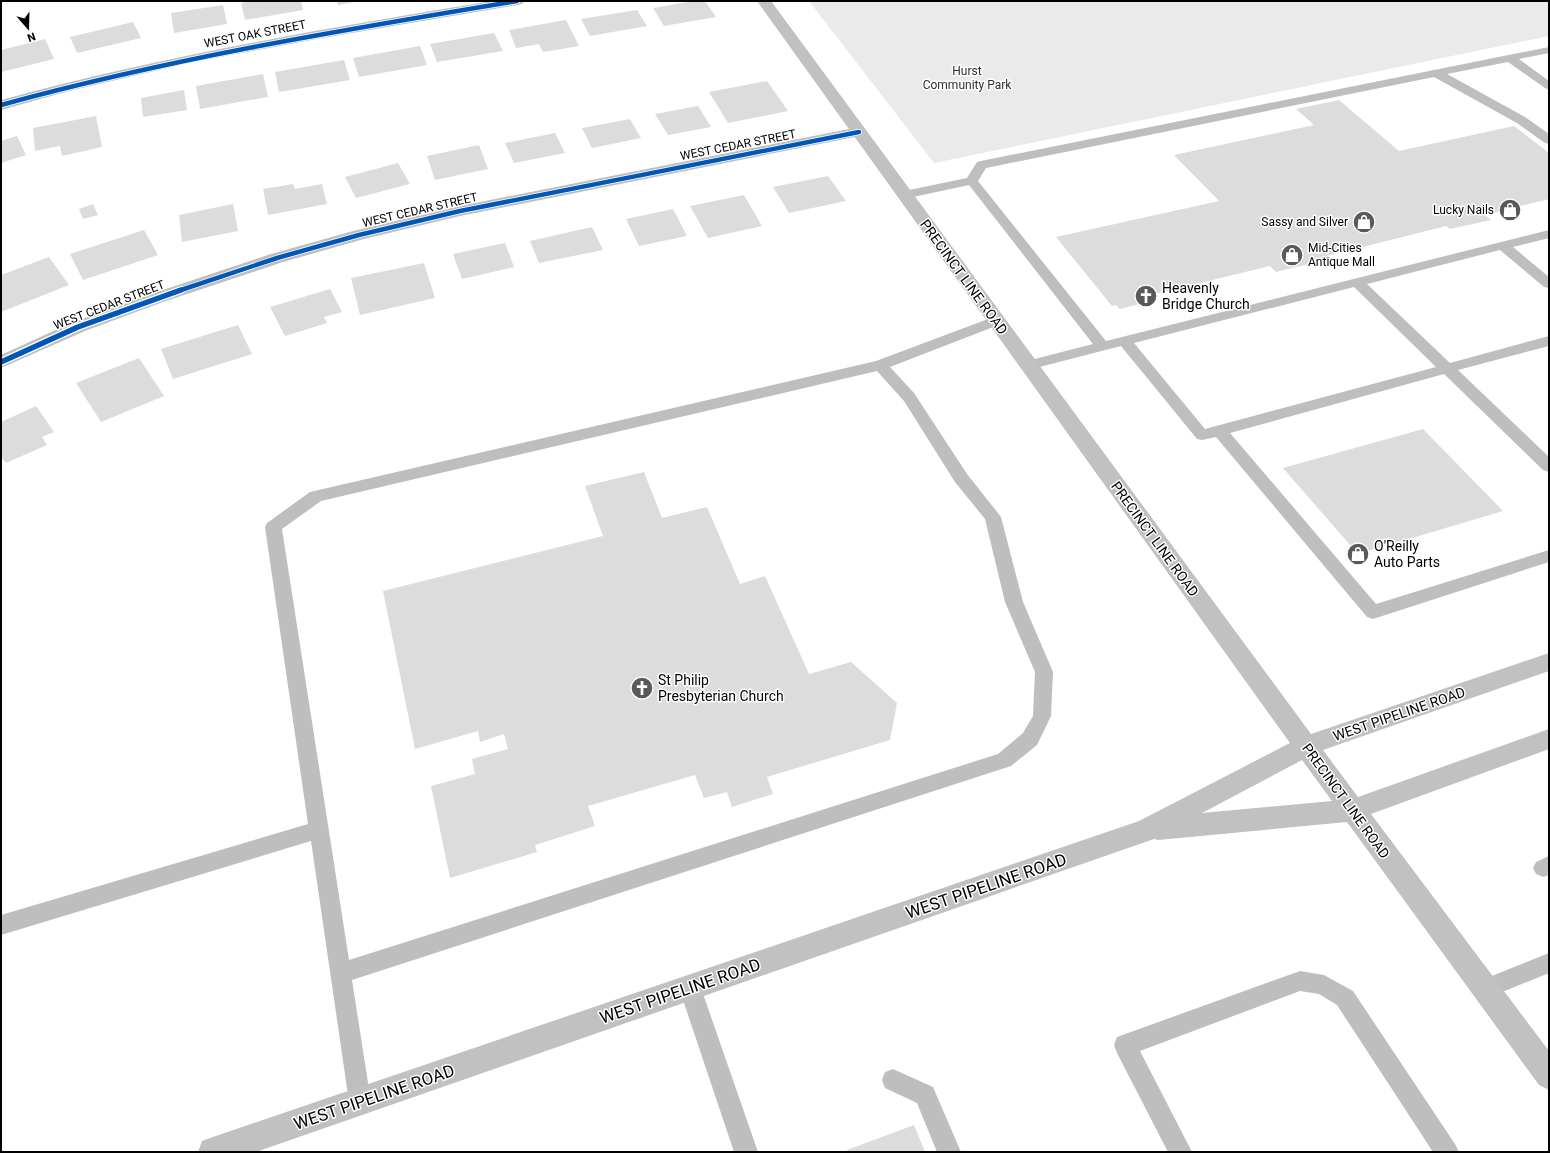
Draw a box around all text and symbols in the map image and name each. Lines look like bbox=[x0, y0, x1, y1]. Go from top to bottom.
north arrow bbox=[8, 8, 48, 48]
street label: WEST OAK STREET bbox=[203, 17, 307, 51]
text: N bbox=[25, 29, 37, 44]
park label: Hurst Community Park bbox=[923, 64, 1012, 92]
street label: WEST CEDAR STREET bbox=[679, 127, 797, 163]
street label: WEST CEDAR STREET bbox=[361, 190, 479, 230]
shop icon: Lucky Nails bbox=[1497, 197, 1523, 223]
place label: Lucky Nails bbox=[1433, 203, 1494, 217]
shop icon: Sassy and Silver bbox=[1351, 209, 1377, 235]
place label: Sassy and Silver bbox=[1261, 215, 1348, 229]
street label: PRECINCT LINE ROAD bbox=[917, 216, 1011, 338]
place label: Mid-Cities Antique Mall bbox=[1308, 241, 1375, 269]
shop icon: Mid-Cities Antique Mall bbox=[1279, 242, 1305, 268]
street label: WEST CEDAR STREET bbox=[52, 277, 166, 333]
place label: Heavenly Bridge Church bbox=[1162, 280, 1250, 312]
church icon: Heavenly Bridge Church bbox=[1133, 283, 1159, 309]
street label: PRECINCT LINE ROAD bbox=[1108, 478, 1202, 600]
place label: O'Reilly Auto Parts bbox=[1374, 538, 1440, 570]
shop icon: O'Reilly Auto Parts bbox=[1345, 541, 1371, 567]
place label: St Philip Presbyterian Church bbox=[658, 672, 784, 704]
church icon: St Philip Presbyterian Church bbox=[629, 675, 655, 701]
street label: WEST PIPELINE ROAD bbox=[1331, 684, 1467, 744]
street label: PRECINCT LINE ROAD bbox=[1299, 740, 1393, 862]
street label: WEST PIPELINE ROAD bbox=[903, 849, 1069, 923]
street label: WEST PIPELINE ROAD bbox=[597, 954, 763, 1028]
street label: WEST PIPELINE ROAD bbox=[291, 1060, 457, 1134]

